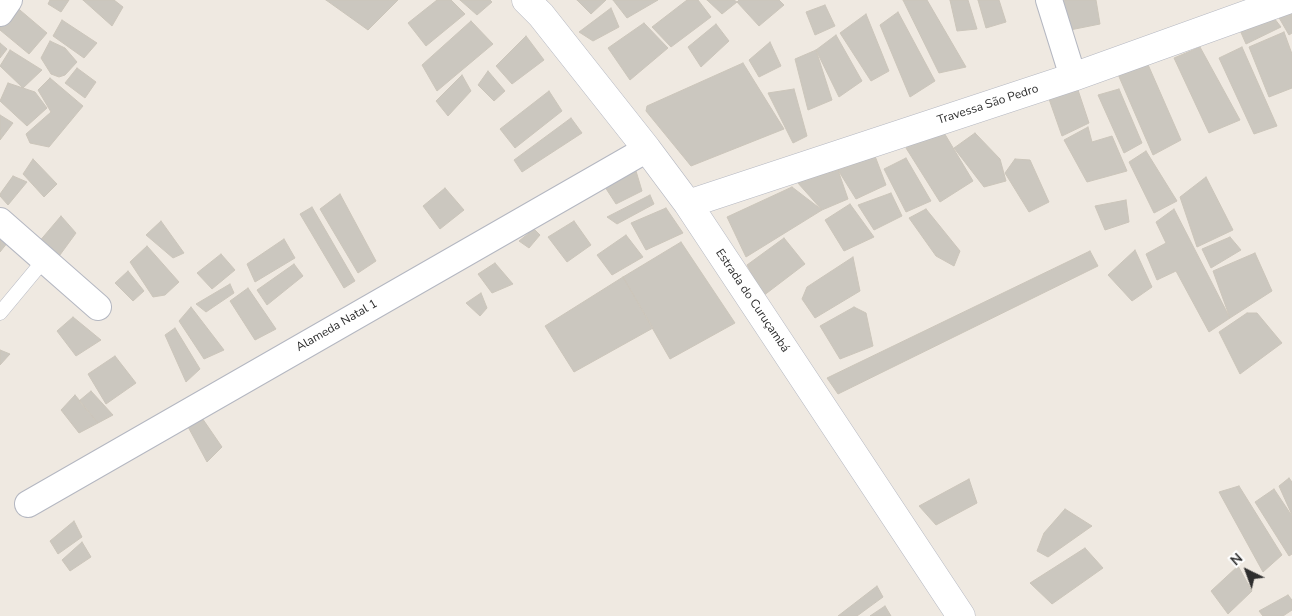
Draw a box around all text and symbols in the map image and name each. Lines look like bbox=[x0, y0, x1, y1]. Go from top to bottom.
street label: Travessa São Pedro bbox=[936, 82, 1040, 128]
street label: Estrada do Curuçambá bbox=[712, 246, 792, 356]
street label: Alameda Natal 1 bbox=[294, 297, 380, 355]
north arrow bbox=[1222, 546, 1272, 596]
text: N bbox=[1226, 549, 1247, 570]

